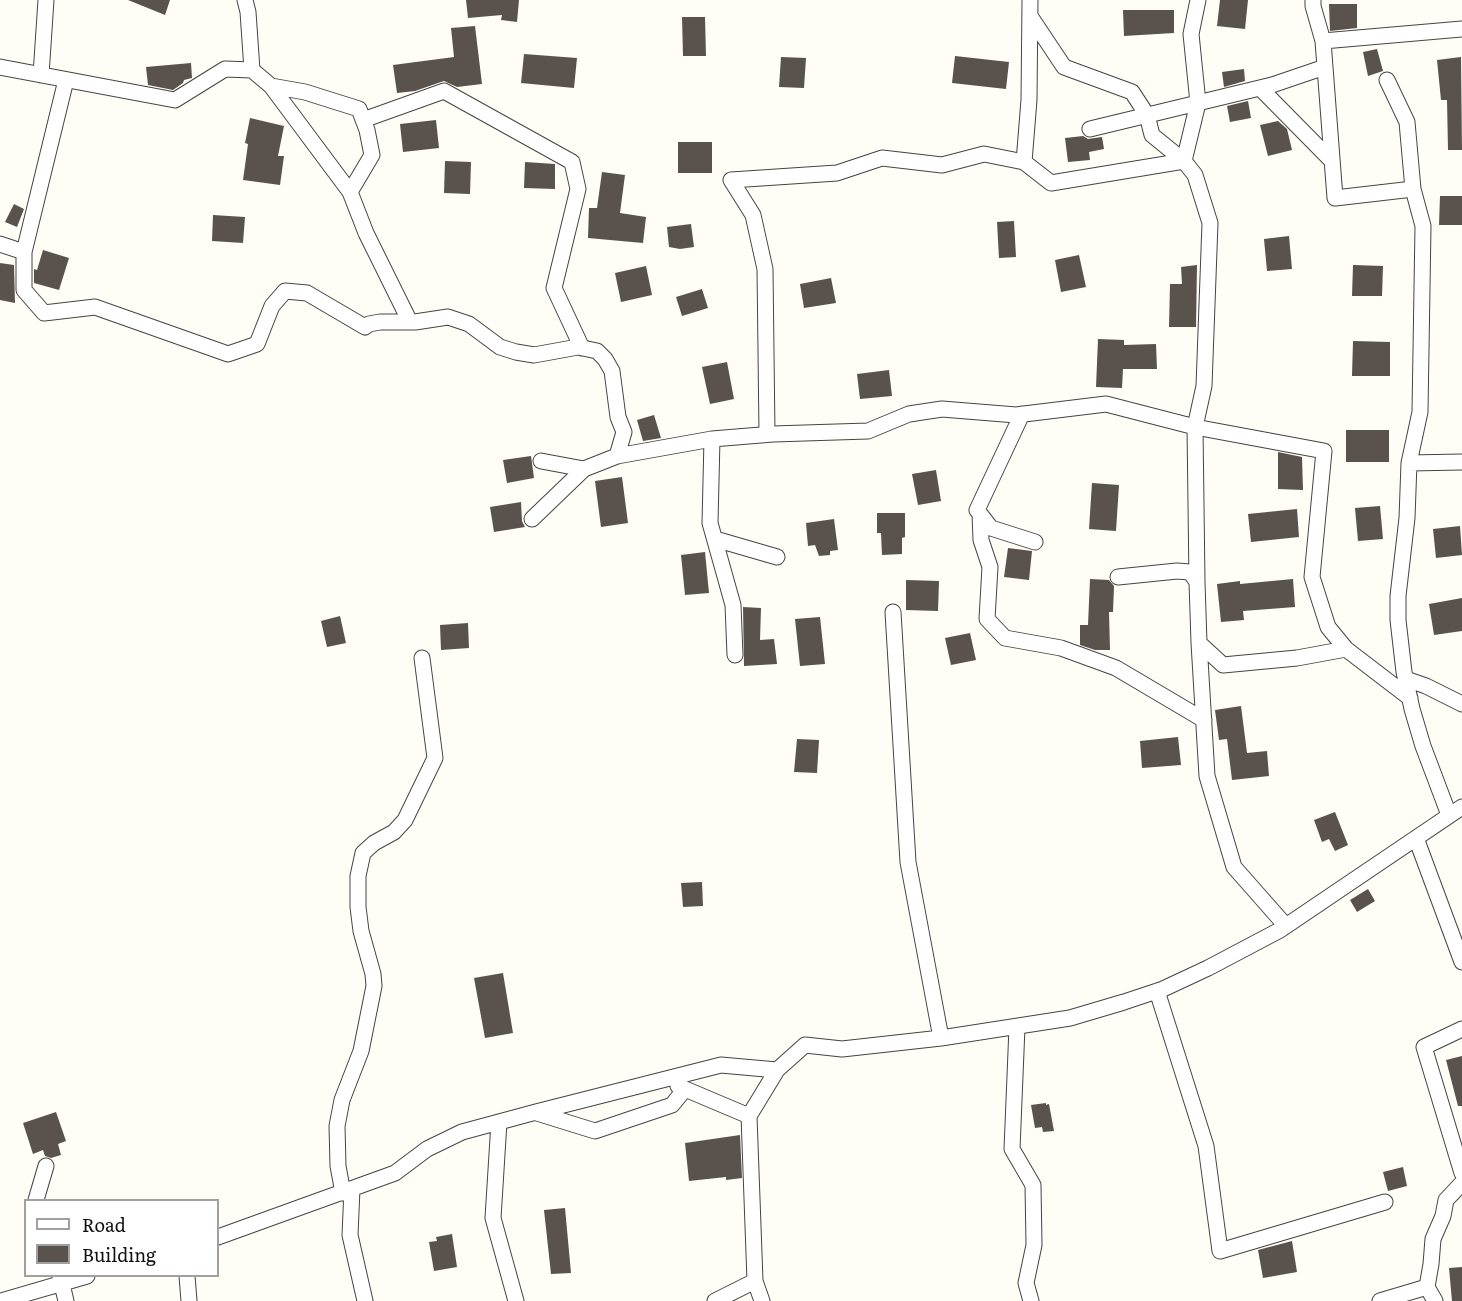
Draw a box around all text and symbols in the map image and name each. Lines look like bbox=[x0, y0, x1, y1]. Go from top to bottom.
legend bbox=[24, 1199, 219, 1277]
text: Road bbox=[82, 1211, 126, 1238]
text: Building bbox=[82, 1241, 156, 1268]

